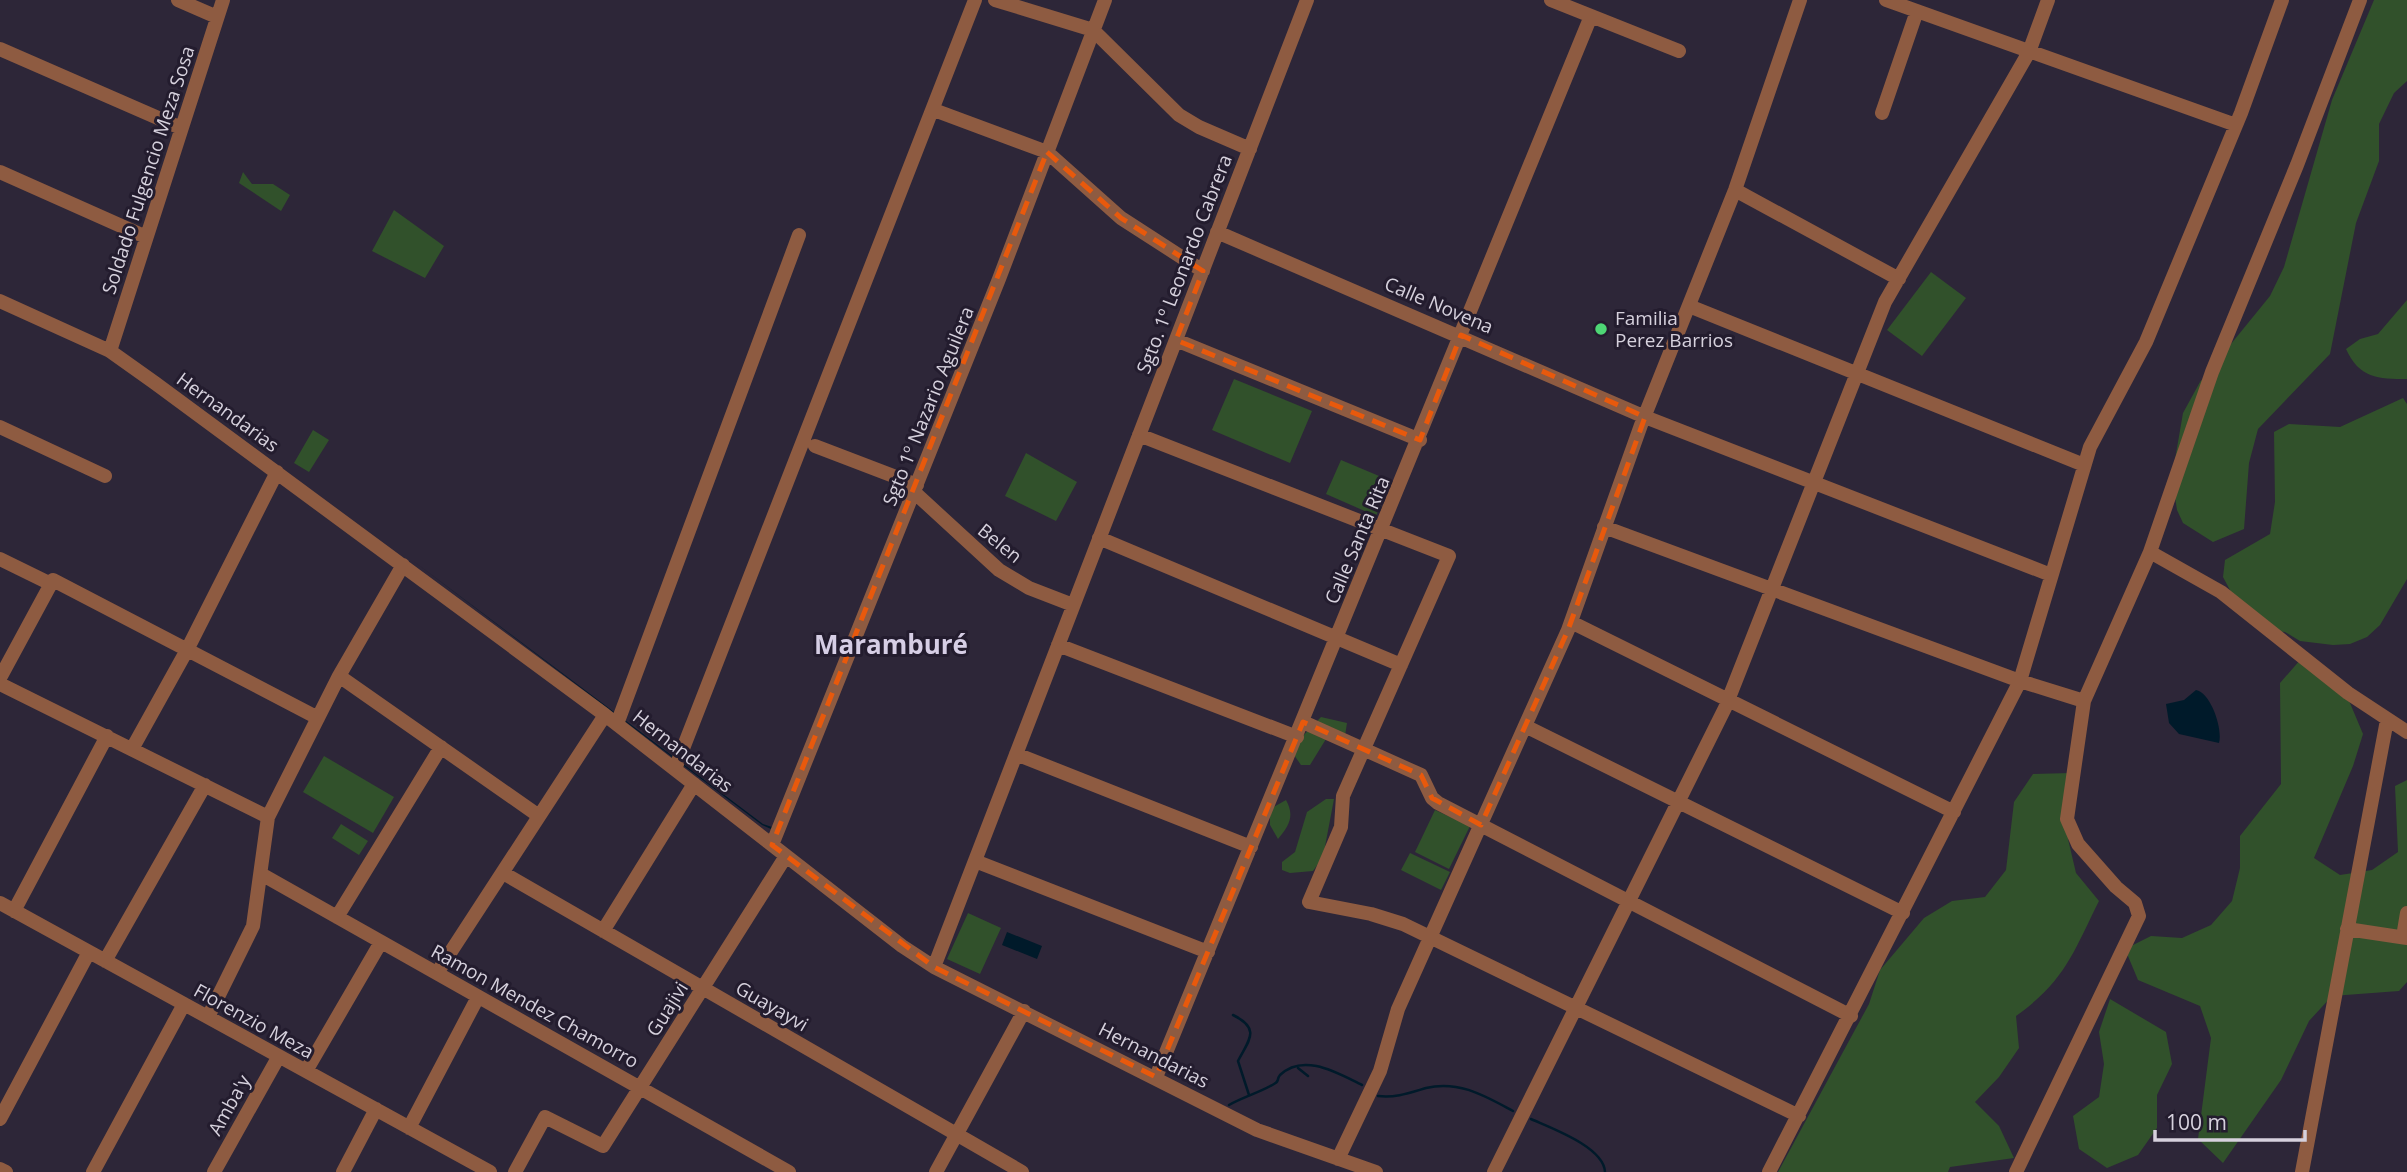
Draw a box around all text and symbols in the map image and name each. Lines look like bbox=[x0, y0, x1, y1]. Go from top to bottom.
street label: Soldado Fulgencio Meza Sosa bbox=[96, 43, 200, 297]
street label: Sgto. 1º Leonardo Cabrera bbox=[1130, 151, 1238, 377]
street label: Calle Novena bbox=[1381, 270, 1497, 340]
street label: Sgto 1º Nazario Aguilera bbox=[876, 303, 980, 509]
place label: Familia Perez Barrios bbox=[1615, 305, 1733, 353]
marker: Familia Perez Barrios bbox=[1593, 321, 1609, 337]
street label: Hernandarias bbox=[172, 366, 284, 458]
street label: Calle Santa Rita bbox=[1318, 472, 1396, 608]
street label: Belen bbox=[972, 517, 1028, 569]
district label: Maramburé bbox=[814, 626, 968, 662]
street label: Hernandarias bbox=[627, 704, 739, 798]
street label: Ramon Mendez Chamorro bbox=[427, 938, 643, 1074]
street label: Guayayvi bbox=[731, 975, 813, 1037]
street label: Florenzio Meza bbox=[189, 977, 319, 1065]
street label: Guajivi bbox=[640, 977, 694, 1041]
street label: Hernandarias bbox=[1094, 1016, 1214, 1094]
street label: Amba'y bbox=[202, 1070, 256, 1140]
scale bar bbox=[2155, 1098, 2306, 1142]
text: 100 m bbox=[2166, 1108, 2227, 1136]

